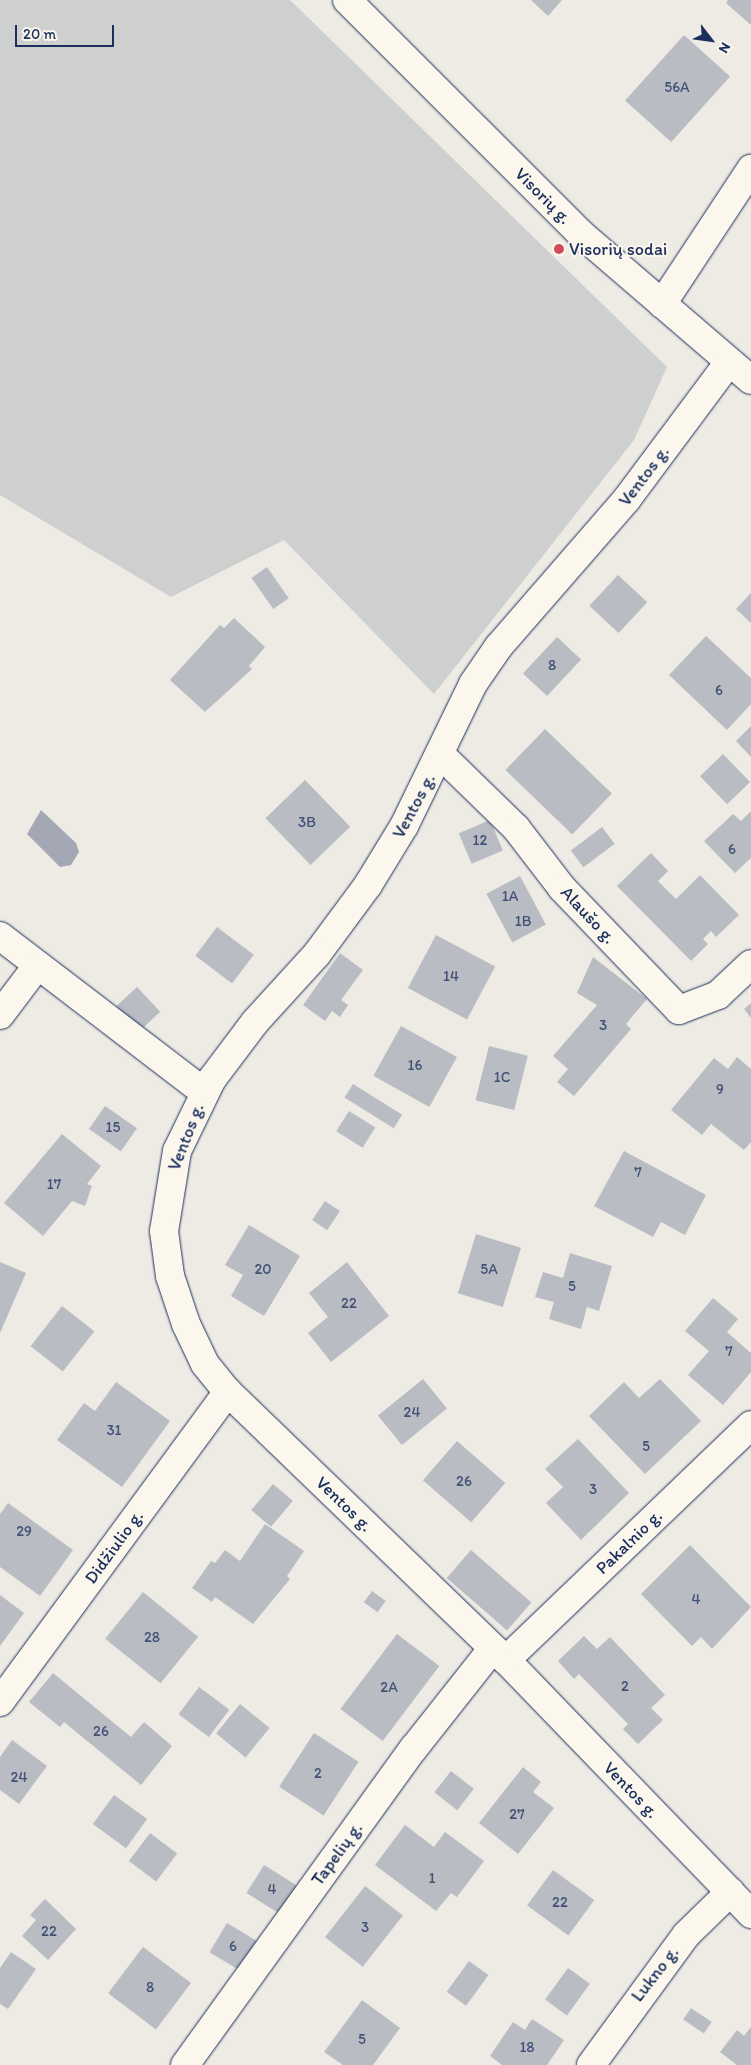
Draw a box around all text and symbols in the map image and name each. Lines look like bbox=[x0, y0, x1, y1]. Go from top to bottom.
scale bar bbox=[18, 15, 116, 47]
north arrow bbox=[686, 15, 736, 65]
text: 20 m bbox=[23, 25, 56, 43]
text: N bbox=[715, 39, 734, 56]
house number: 56A bbox=[664, 79, 690, 97]
street label: Visorių g. bbox=[510, 163, 576, 229]
place label: Visorių sodai bbox=[569, 238, 667, 260]
marker: Visorių sodai bbox=[553, 243, 565, 255]
street label: Ventos g. bbox=[614, 441, 674, 511]
house number: 8 bbox=[548, 657, 556, 675]
house number: 6 bbox=[715, 682, 723, 700]
street label: Ventos g. bbox=[388, 770, 440, 842]
house number: 3B bbox=[298, 814, 316, 832]
house number: 12 bbox=[473, 832, 487, 850]
house number: 6 bbox=[728, 841, 736, 859]
street label: Alaušo g. bbox=[556, 882, 620, 948]
house number: 1A bbox=[502, 888, 518, 906]
house number: 1B bbox=[515, 913, 531, 931]
house number: 14 bbox=[443, 968, 459, 986]
house number: 3 bbox=[599, 1017, 607, 1035]
house number: 16 bbox=[408, 1057, 422, 1075]
house number: 1C bbox=[494, 1069, 510, 1087]
house number: 9 bbox=[716, 1081, 724, 1099]
street label: Ventos g. bbox=[163, 1100, 209, 1174]
house number: 15 bbox=[106, 1119, 120, 1137]
house number: 7 bbox=[634, 1164, 642, 1182]
house number: 17 bbox=[47, 1176, 61, 1194]
house number: 20 bbox=[254, 1261, 272, 1279]
house number: 5A bbox=[480, 1261, 498, 1279]
house number: 5 bbox=[568, 1278, 576, 1296]
house number: 22 bbox=[341, 1295, 357, 1313]
house number: 7 bbox=[725, 1343, 733, 1361]
house number: 24 bbox=[404, 1404, 420, 1422]
house number: 31 bbox=[106, 1422, 122, 1440]
house number: 5 bbox=[642, 1438, 650, 1456]
street label: Ventos g. bbox=[311, 1472, 377, 1536]
house number: 26 bbox=[456, 1473, 472, 1491]
house number: 3 bbox=[589, 1481, 597, 1499]
street label: Pakalnio g. bbox=[591, 1505, 667, 1579]
street label: Didžiulio g. bbox=[80, 1506, 148, 1588]
house number: 29 bbox=[16, 1523, 32, 1541]
house number: 4 bbox=[691, 1591, 701, 1609]
house number: 28 bbox=[144, 1629, 160, 1647]
house number: 2 bbox=[621, 1678, 629, 1696]
house number: 2A bbox=[380, 1679, 398, 1697]
house number: 26 bbox=[93, 1723, 109, 1741]
street label: Ventos g. bbox=[599, 1757, 663, 1823]
house number: 2 bbox=[314, 1765, 322, 1783]
house number: 24 bbox=[11, 1769, 27, 1787]
house number: 27 bbox=[509, 1806, 525, 1824]
street label: Tapelių g. bbox=[307, 1818, 367, 1890]
house number: 1 bbox=[429, 1870, 435, 1888]
house number: 4 bbox=[267, 1881, 277, 1899]
house number: 22 bbox=[552, 1894, 568, 1912]
house number: 3 bbox=[361, 1919, 369, 1937]
house number: 22 bbox=[41, 1923, 57, 1941]
house number: 6 bbox=[229, 1938, 237, 1956]
street label: Lukno g. bbox=[627, 1942, 683, 2006]
house number: 8 bbox=[146, 1979, 154, 1997]
house number: 5 bbox=[358, 2031, 366, 2049]
house number: 18 bbox=[519, 2039, 535, 2057]

